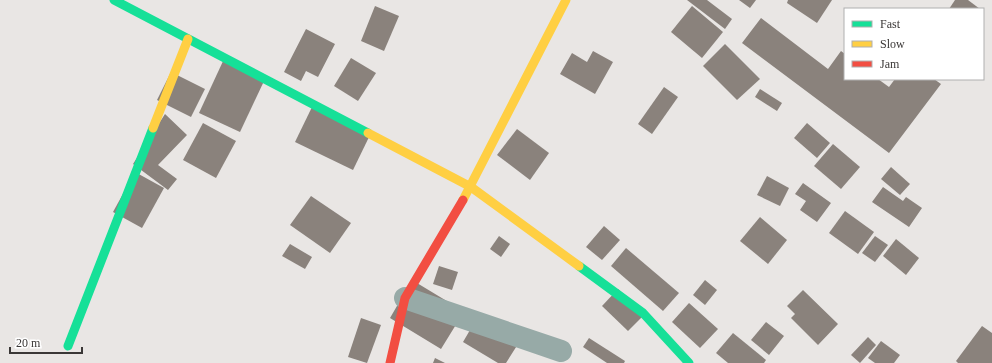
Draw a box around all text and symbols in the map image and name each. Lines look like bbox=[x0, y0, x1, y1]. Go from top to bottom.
legend bbox=[844, 8, 984, 80]
text: Fast bbox=[880, 17, 901, 31]
text: Slow bbox=[880, 37, 905, 51]
text: Jam bbox=[880, 57, 900, 71]
scale bar bbox=[10, 329, 82, 355]
text: 20 m bbox=[16, 336, 41, 350]

